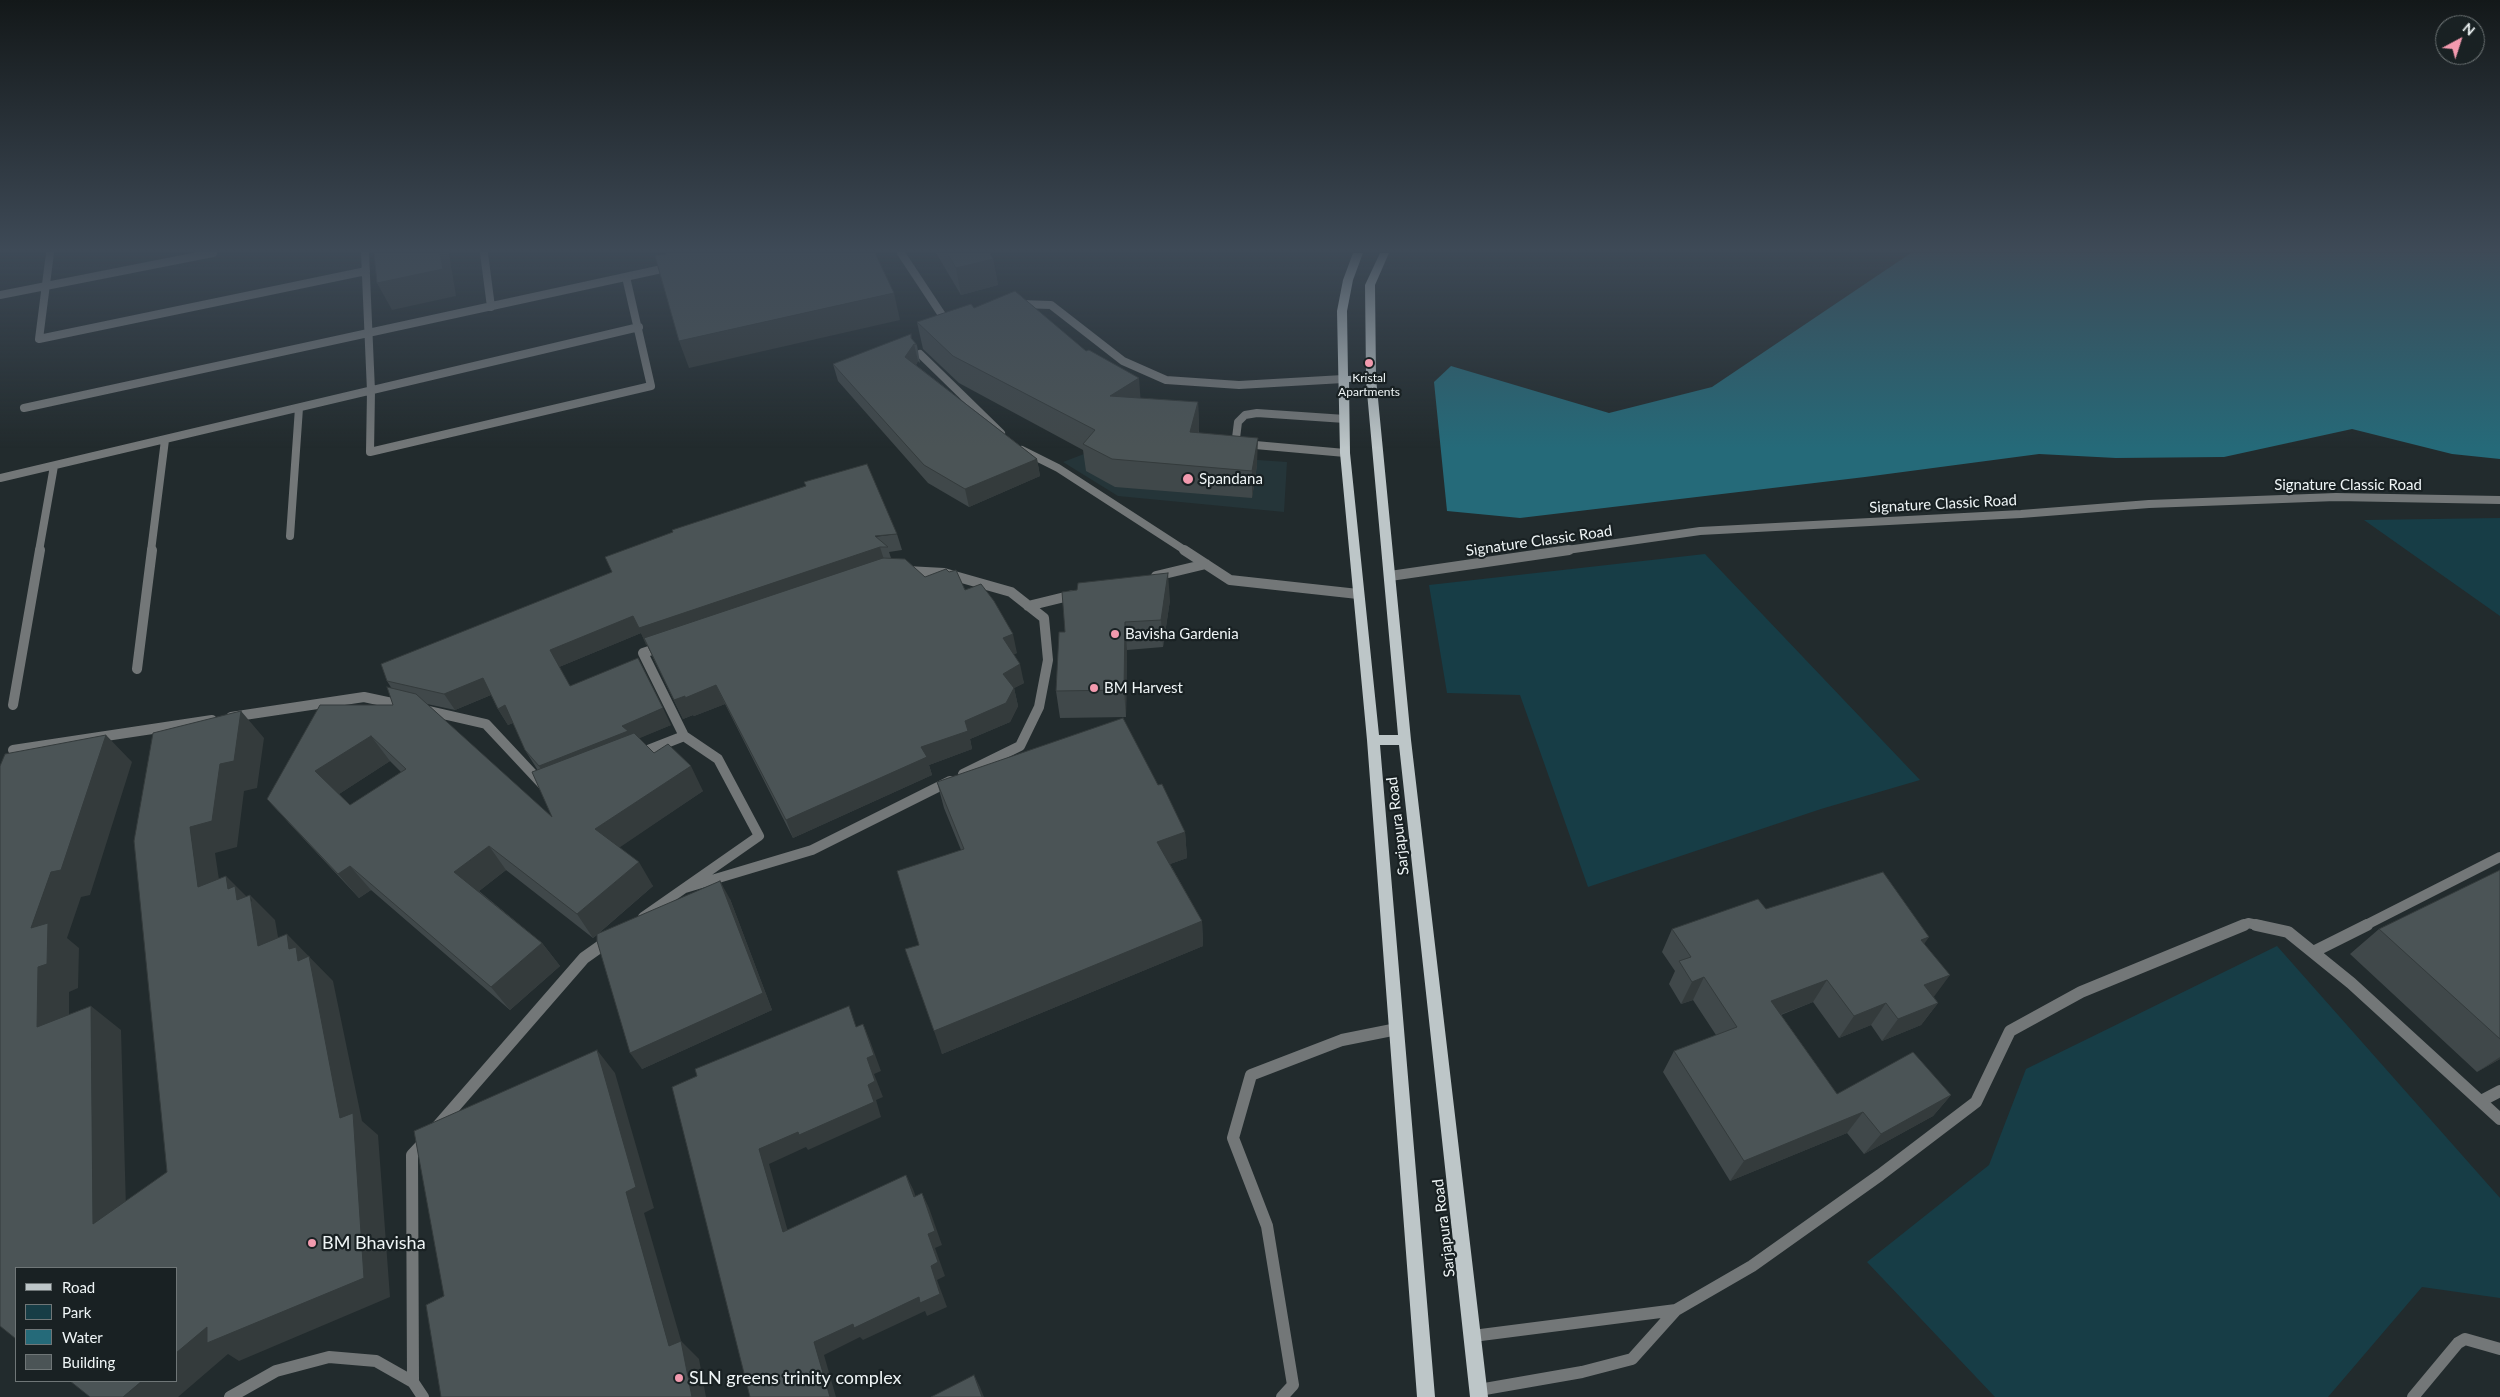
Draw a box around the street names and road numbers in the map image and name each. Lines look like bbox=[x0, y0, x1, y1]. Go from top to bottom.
street label: Signature Classic Road bbox=[2274, 476, 2422, 494]
street label: Signature Classic Road bbox=[1869, 491, 2017, 517]
street label: Signature Classic Road bbox=[1465, 522, 1613, 560]
street label: Sarjapura Road bbox=[1383, 776, 1413, 876]
street label: Sarjapura Road bbox=[1429, 1178, 1459, 1278]

